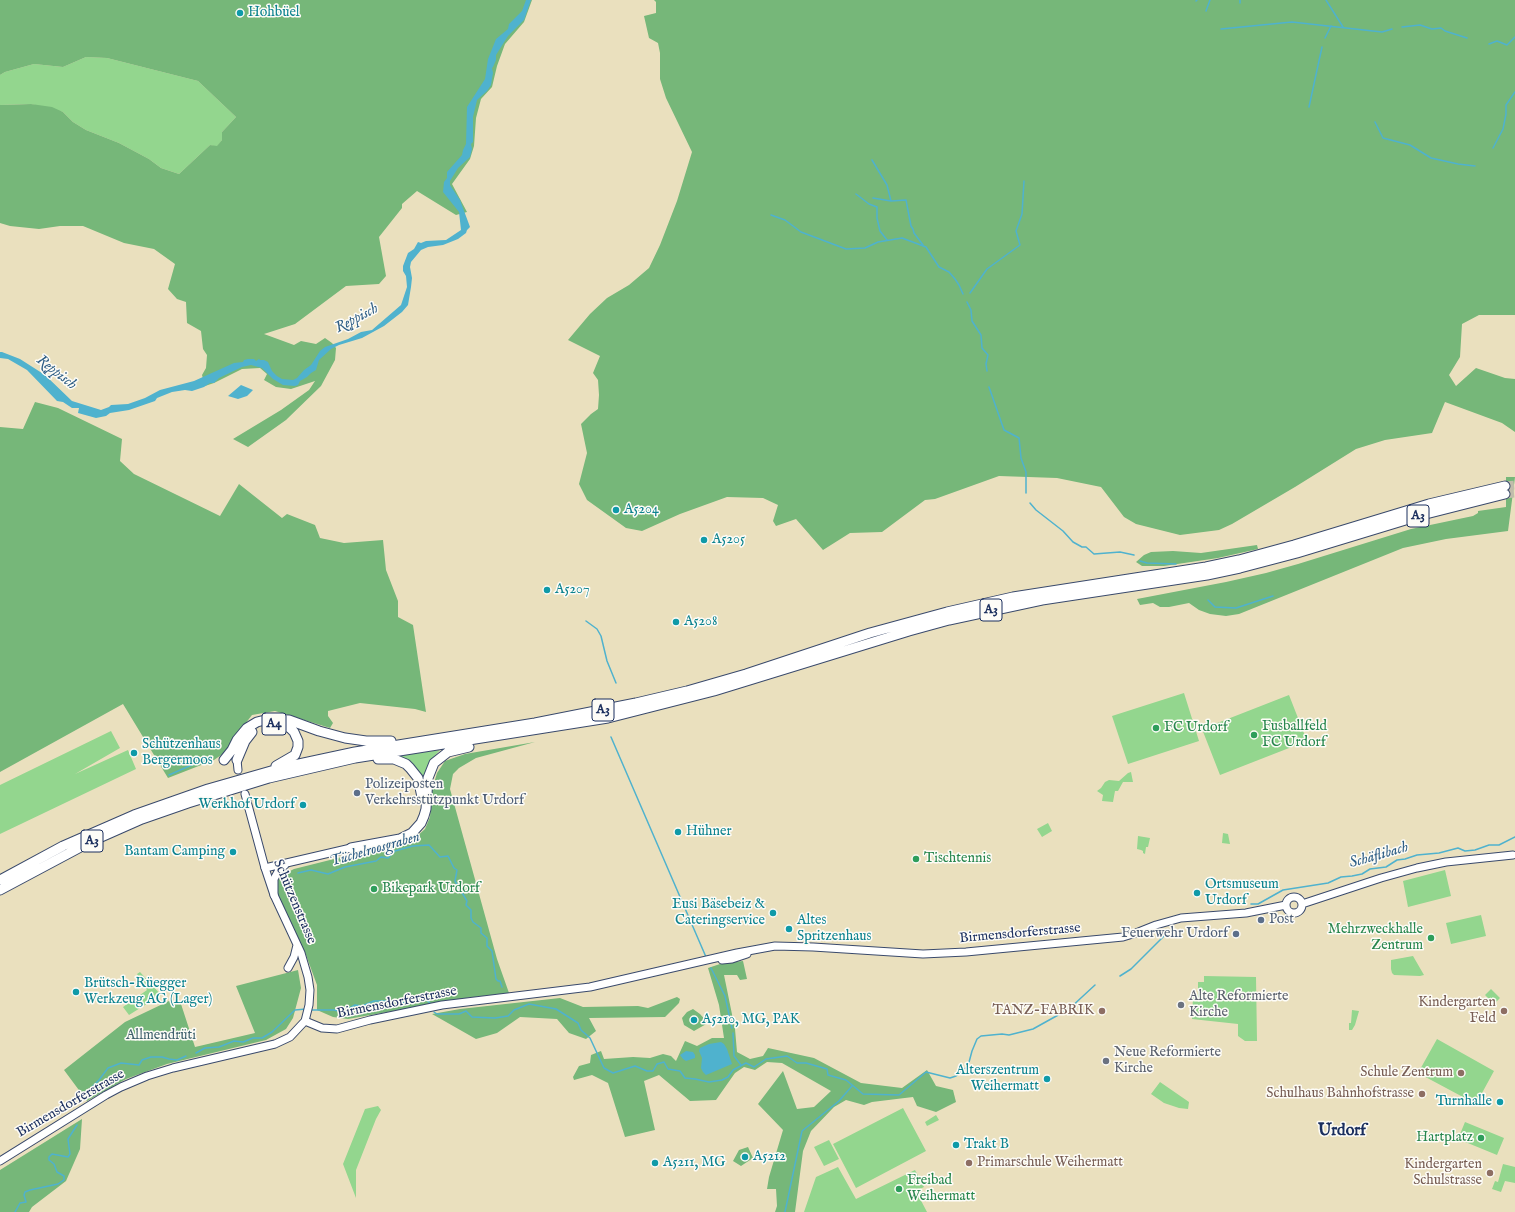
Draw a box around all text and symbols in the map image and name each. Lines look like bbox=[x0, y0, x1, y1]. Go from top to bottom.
place label: Hohbüel bbox=[248, 5, 300, 21]
marker: Hohbüel bbox=[235, 8, 245, 18]
water label: Reppisch bbox=[332, 300, 382, 338]
water label: Reppisch bbox=[32, 352, 80, 394]
place label: A5204 bbox=[624, 502, 659, 518]
marker: A5204 bbox=[611, 505, 621, 515]
road number: A3 bbox=[1407, 505, 1429, 527]
place label: A5205 bbox=[712, 532, 745, 548]
marker: A5205 bbox=[699, 535, 709, 545]
place label: A5207 bbox=[555, 582, 589, 598]
marker: A5207 bbox=[542, 585, 552, 595]
road number: A3 bbox=[980, 599, 1002, 621]
place label: A5208 bbox=[684, 614, 717, 630]
marker: A5208 bbox=[671, 617, 681, 627]
road number: A3 bbox=[592, 699, 614, 721]
road number: A4 bbox=[262, 713, 286, 735]
place label: Fusballfeld FC Urdorf bbox=[1262, 719, 1327, 752]
place label: FC Urdorf bbox=[1164, 720, 1228, 736]
marker: FC Urdorf bbox=[1151, 723, 1161, 733]
marker: Fusballfeld FC Urdorf bbox=[1249, 730, 1259, 740]
place label: Schützenhaus Bergermoos bbox=[142, 737, 221, 770]
marker: Schützenhaus Bergermoos bbox=[129, 748, 139, 758]
place label: Polizeiposten Verkehrsstützpunkt Urdorf bbox=[365, 777, 524, 810]
marker: Polizeiposten Verkehrsstützpunkt Urdorf bbox=[352, 788, 362, 798]
place label: Werkhof Urdorf bbox=[198, 797, 295, 813]
marker: Werkhof Urdorf bbox=[298, 800, 308, 810]
place label: Hühner bbox=[686, 824, 732, 840]
marker: Hühner bbox=[673, 827, 683, 837]
water label: Tüchelroosgraben bbox=[328, 829, 422, 871]
road number: A3 bbox=[81, 830, 103, 852]
water label: Schäflibach bbox=[1347, 839, 1411, 873]
place label: Bantam Camping bbox=[124, 844, 225, 860]
marker: Bantam Camping bbox=[228, 847, 238, 857]
place label: Tischtennis bbox=[924, 851, 991, 867]
marker: Tischtennis bbox=[911, 854, 921, 864]
street label: Schützenstrasse bbox=[269, 857, 319, 947]
place label: Ortsmuseum Urdorf bbox=[1205, 877, 1279, 910]
place label: Bikepark Urdorf bbox=[382, 881, 480, 897]
marker: Bikepark Urdorf bbox=[369, 884, 379, 894]
marker: Ortsmuseum Urdorf bbox=[1192, 888, 1202, 898]
place label: Eusi Bäsebeiz & Cateringservice bbox=[672, 897, 765, 930]
marker: Eusi Bäsebeiz & Cateringservice bbox=[768, 908, 778, 918]
place label: Post bbox=[1269, 912, 1294, 928]
place label: Altes Spritzenhaus bbox=[797, 913, 871, 946]
marker: Post bbox=[1256, 915, 1266, 925]
street label: Birmensdorferstrasse bbox=[959, 920, 1081, 948]
place label: Mehrzweckhalle Zentrum bbox=[1328, 922, 1423, 954]
marker: Altes Spritzenhaus bbox=[784, 924, 794, 934]
place label: Feuerwehr Urdorf bbox=[1121, 926, 1228, 942]
marker: Feuerwehr Urdorf bbox=[1231, 929, 1241, 939]
marker: Mehrzweckhalle Zentrum bbox=[1426, 933, 1436, 943]
place label: Brütsch-Rüegger Werkzeug AG (Lager) bbox=[84, 976, 212, 1008]
street label: Birmensdorferstrasse bbox=[336, 983, 458, 1023]
marker: Brütsch-Rüegger Werkzeug AG (Lager) bbox=[71, 987, 81, 997]
place label: Alte Reformierte Kirche bbox=[1189, 989, 1289, 1022]
place label: Kindergarten Feld bbox=[1418, 995, 1496, 1028]
marker: Alte Reformierte Kirche bbox=[1176, 1000, 1186, 1010]
place label: TANZ-FABRIK bbox=[992, 1003, 1094, 1019]
marker: TANZ-FABRIK bbox=[1097, 1006, 1107, 1016]
marker: Kindergarten Feld bbox=[1499, 1006, 1509, 1016]
place label: A5210, MG, PAK bbox=[702, 1012, 800, 1028]
marker: A5210, MG, PAK bbox=[689, 1015, 699, 1025]
park label: Allmendrüti bbox=[126, 1028, 196, 1044]
place label: Neue Reformierte Kirche bbox=[1114, 1045, 1221, 1078]
marker: Neue Reformierte Kirche bbox=[1101, 1056, 1111, 1066]
place label: Alterszentrum Weihermatt bbox=[956, 1063, 1039, 1096]
place label: Schule Zentrum bbox=[1360, 1065, 1453, 1081]
street label: Birmensdorferstrasse bbox=[14, 1066, 128, 1142]
marker: Schule Zentrum bbox=[1456, 1068, 1466, 1078]
marker: Alterszentrum Weihermatt bbox=[1042, 1074, 1052, 1084]
place label: Schulhaus Bahnhofstrasse bbox=[1266, 1086, 1414, 1102]
marker: Schulhaus Bahnhofstrasse bbox=[1417, 1089, 1427, 1099]
place label: Turnhalle bbox=[1436, 1094, 1492, 1110]
marker: Turnhalle bbox=[1495, 1097, 1505, 1107]
district label: Urdorf bbox=[1318, 1122, 1366, 1142]
place label: Hartplatz bbox=[1416, 1130, 1473, 1146]
marker: Hartplatz bbox=[1476, 1133, 1486, 1143]
place label: Trakt B bbox=[964, 1137, 1009, 1153]
marker: Trakt B bbox=[951, 1140, 961, 1150]
place label: A5212 bbox=[753, 1149, 786, 1165]
marker: A5212 bbox=[740, 1152, 750, 1162]
place label: A5211, MG bbox=[663, 1155, 725, 1171]
place label: Primarschule Weihermatt bbox=[977, 1155, 1123, 1171]
place label: Kindergarten Schulstrasse bbox=[1404, 1157, 1482, 1190]
marker: A5211, MG bbox=[650, 1158, 660, 1168]
marker: Primarschule Weihermatt bbox=[964, 1158, 974, 1168]
marker: Kindergarten Schulstrasse bbox=[1485, 1168, 1495, 1178]
place label: Freibad Weihermatt bbox=[907, 1173, 975, 1206]
marker: Freibad Weihermatt bbox=[894, 1184, 904, 1194]

